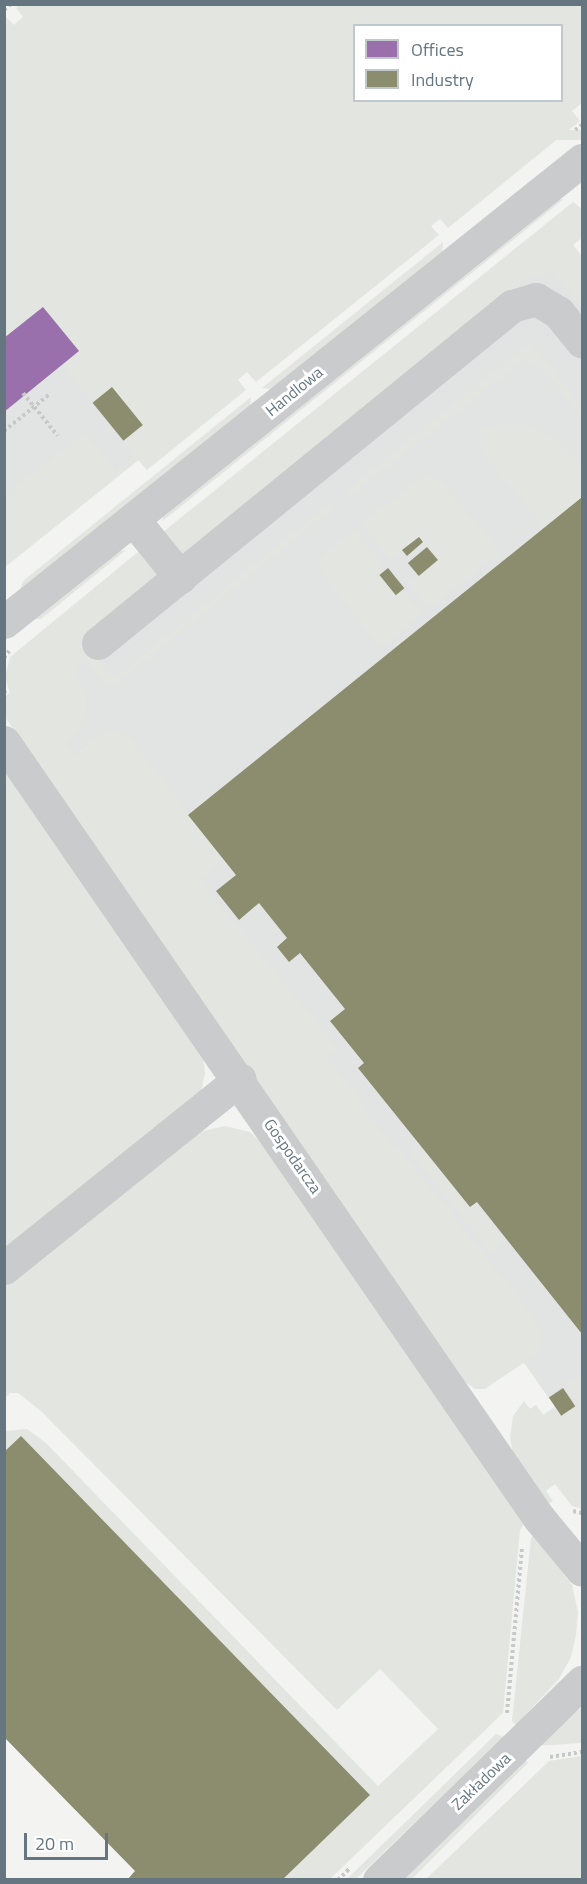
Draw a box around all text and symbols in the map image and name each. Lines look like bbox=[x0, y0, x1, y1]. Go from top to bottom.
legend bbox=[353, 24, 563, 102]
text: Offices bbox=[411, 36, 464, 63]
text: Industry bbox=[411, 66, 474, 93]
street label: Handlowa bbox=[262, 362, 326, 420]
street label: Gospodarcza bbox=[260, 1115, 326, 1197]
street label: Zakładowa bbox=[448, 1748, 514, 1814]
scale bar bbox=[27, 1821, 111, 1859]
text: 20 m bbox=[35, 1830, 74, 1857]

